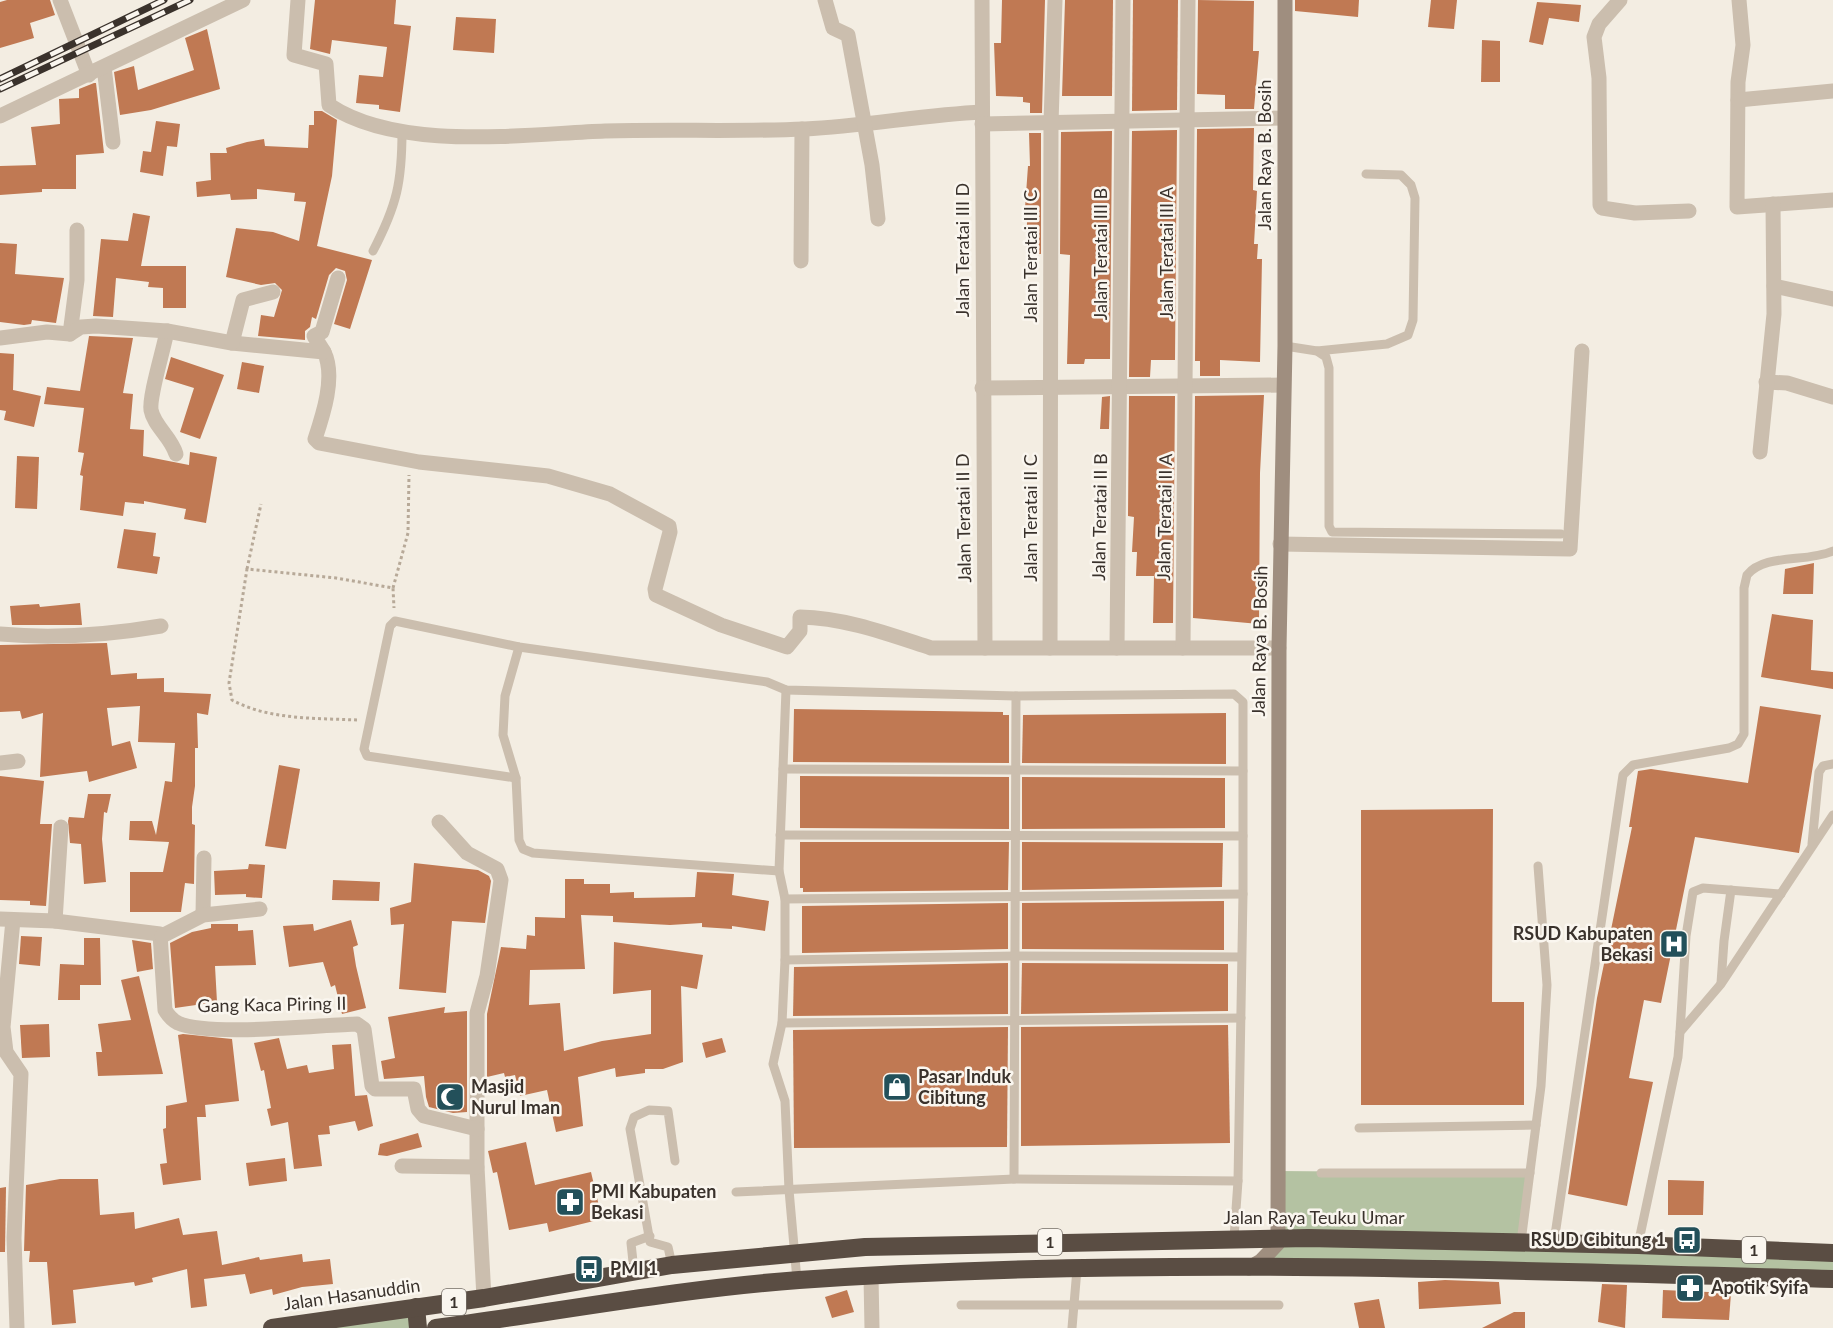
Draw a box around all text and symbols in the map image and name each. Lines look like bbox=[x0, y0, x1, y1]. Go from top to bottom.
street label: Jalan Raya B. Bosih bbox=[1253, 80, 1275, 230]
street label: Jalan Teratai III D bbox=[951, 183, 973, 317]
street label: Jalan Teratai III A bbox=[1155, 186, 1177, 319]
street label: Jalan Teratai III B bbox=[1089, 188, 1111, 320]
street label: Jalan Teratai III C bbox=[1019, 190, 1041, 322]
street label: Jalan Teratai II A bbox=[1152, 452, 1176, 581]
street label: Jalan Teratai II D bbox=[951, 453, 975, 583]
street label: Jalan Teratai II B bbox=[1087, 453, 1111, 581]
street label: Jalan Teratai II C bbox=[1019, 454, 1041, 582]
street label: Jalan Raya B. Bosih bbox=[1247, 565, 1271, 717]
place label: RSUD Kabupaten Bekasi bbox=[1513, 922, 1653, 965]
hospital icon: RSUD Kabupaten Bekasi bbox=[1658, 928, 1690, 960]
street label: Gang Kaca Piring II bbox=[197, 992, 347, 1016]
place label: Pasar Induk Cibitung bbox=[918, 1065, 1011, 1108]
shop icon: Pasar Induk Cibitung bbox=[881, 1071, 913, 1103]
place label: Masjid Nurul Iman bbox=[471, 1075, 560, 1118]
mosque icon: Masjid Nurul Iman bbox=[434, 1081, 466, 1113]
place label: PMI Kabupaten Bekasi bbox=[591, 1180, 716, 1223]
pharmacy icon: PMI Kabupaten Bekasi bbox=[554, 1186, 586, 1218]
street label: Jalan Raya Teuku Umar bbox=[1223, 1206, 1405, 1228]
bus stop icon: RSUD Cibitung 1 bbox=[1671, 1224, 1703, 1256]
place label: RSUD Cibitung 1 bbox=[1531, 1228, 1666, 1250]
road number: 1 bbox=[1038, 1229, 1062, 1255]
road number: 1 bbox=[1742, 1237, 1766, 1263]
bus stop icon: PMI 1 bbox=[573, 1253, 605, 1285]
place label: PMI 1 bbox=[610, 1257, 658, 1279]
pharmacy icon: Apotik Syifa bbox=[1674, 1272, 1706, 1304]
street label: Jalan Hasanuddin bbox=[282, 1274, 422, 1314]
place label: Apotik Syifa bbox=[1710, 1276, 1809, 1298]
road number: 1 bbox=[442, 1289, 466, 1315]

